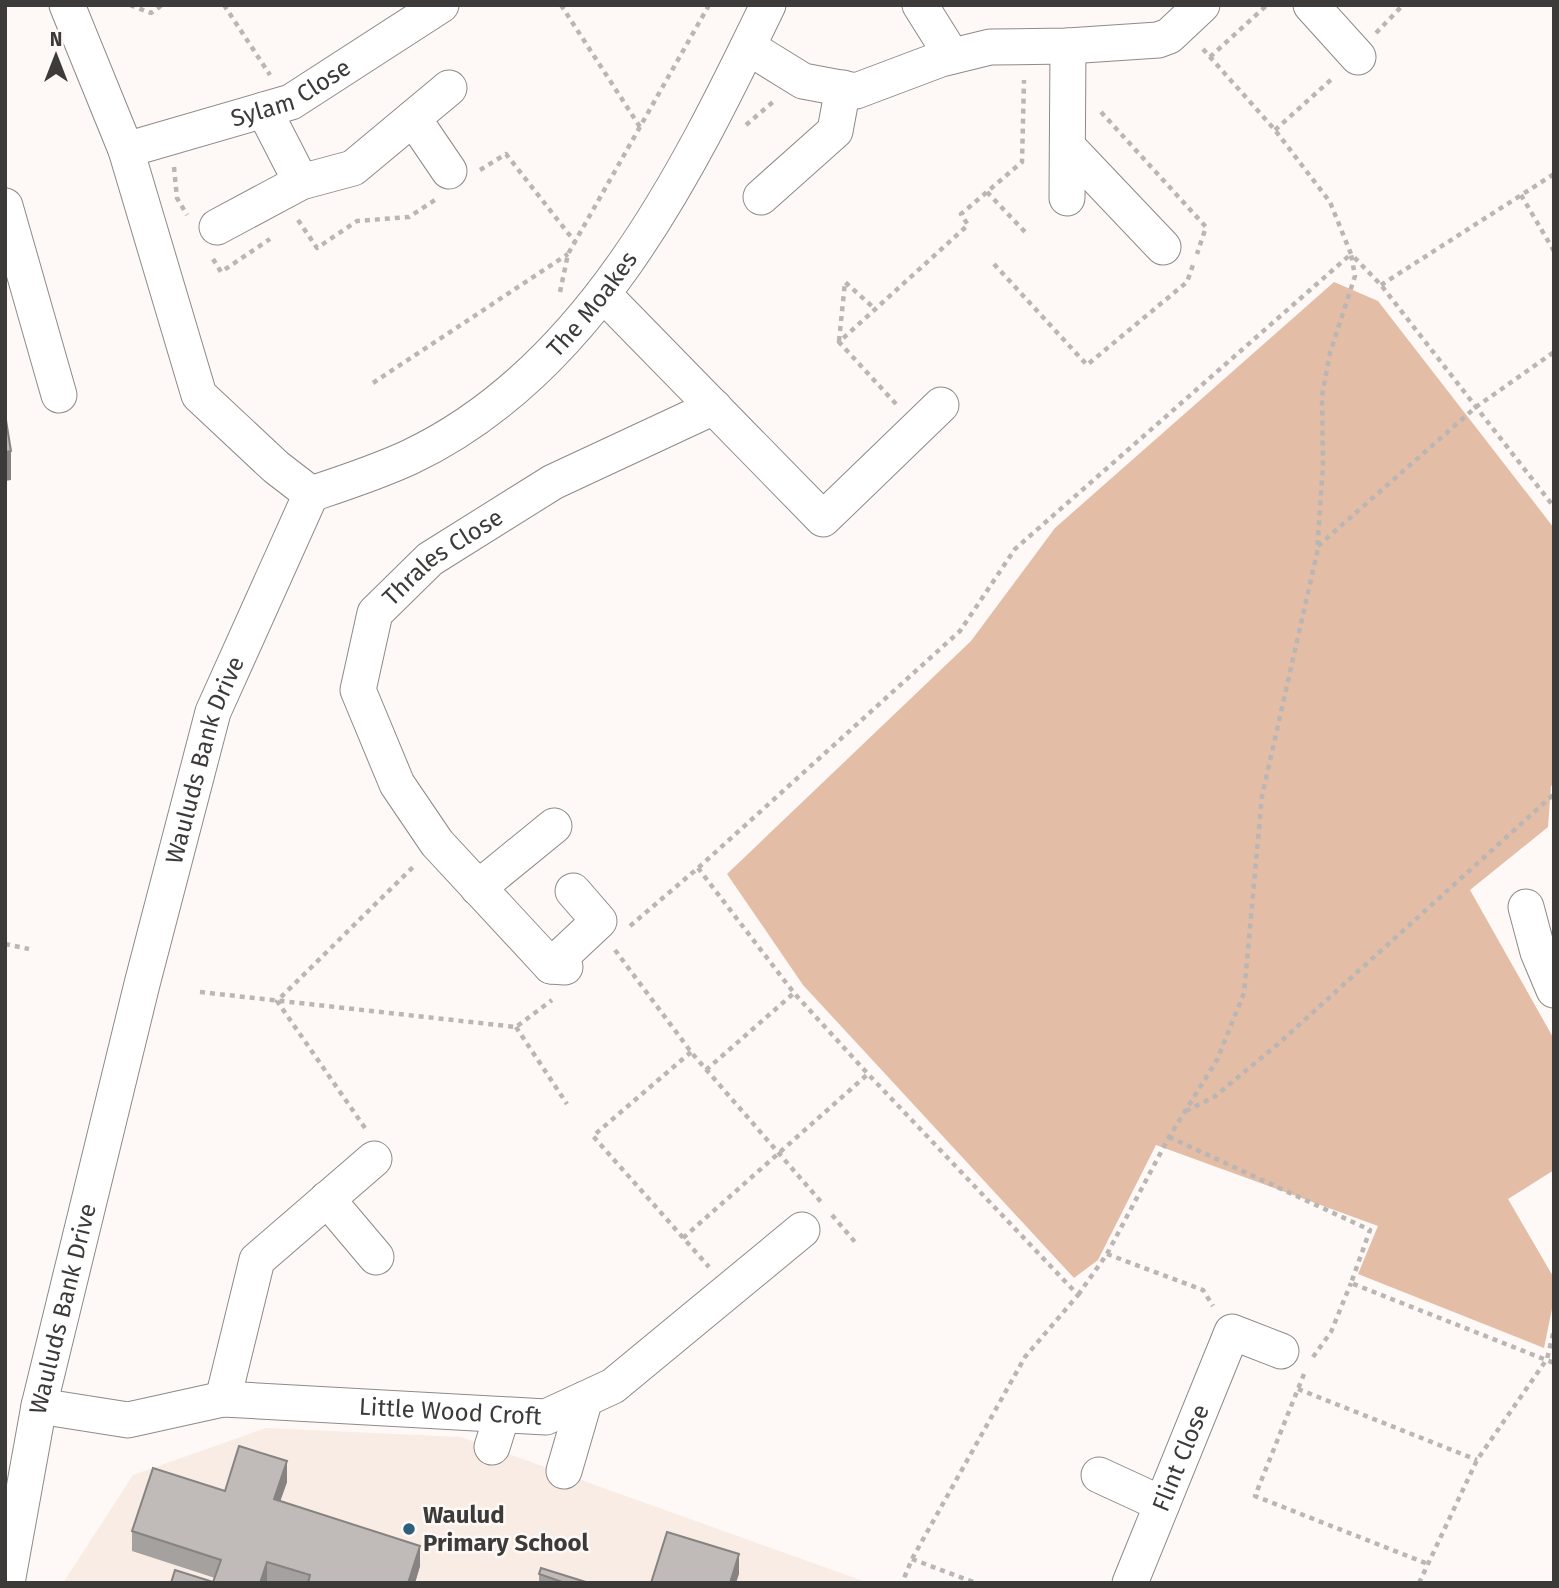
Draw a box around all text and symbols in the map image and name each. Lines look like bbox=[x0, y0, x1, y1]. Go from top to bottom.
north arrow bbox=[21, 21, 91, 91]
text: N bbox=[50, 28, 62, 51]
street label: Sylam Close bbox=[228, 53, 356, 133]
street label: The Moakes bbox=[541, 246, 643, 363]
street label: Thrales Close bbox=[377, 503, 508, 611]
street label: Wauluds Bank Drive bbox=[160, 652, 250, 867]
street label: Wauluds Bank Drive bbox=[24, 1201, 102, 1417]
street label: Little Wood Croft bbox=[358, 1393, 543, 1431]
street label: Flint Close bbox=[1147, 1400, 1215, 1516]
place label: Waulud Primary School bbox=[423, 1501, 590, 1557]
marker: Waulud Primary School bbox=[401, 1521, 417, 1537]

